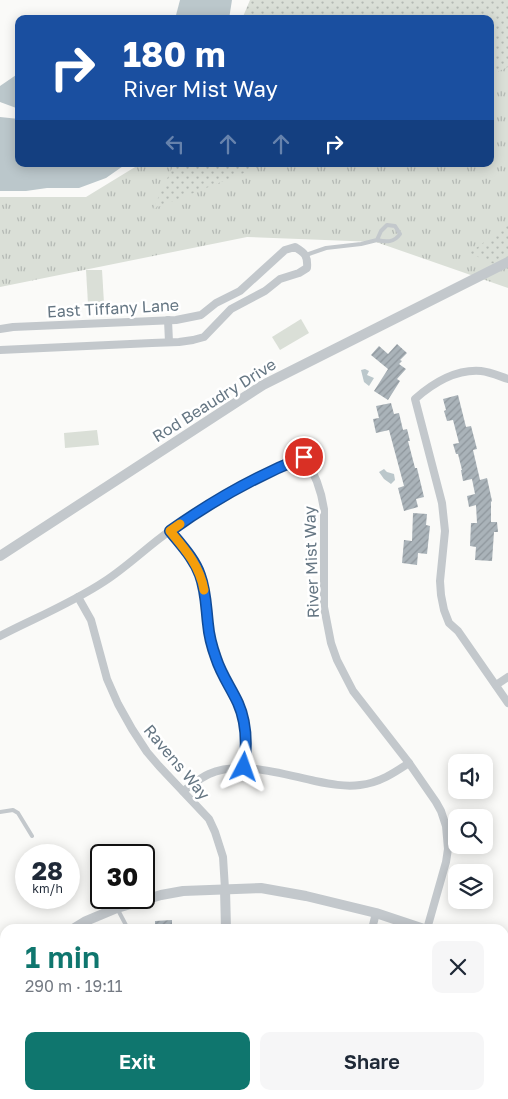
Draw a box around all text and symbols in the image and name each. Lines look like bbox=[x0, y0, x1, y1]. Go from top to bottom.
text: 180 m bbox=[123, 33, 226, 75]
icon: right bbox=[40, 35, 105, 100]
text: River Mist Way bbox=[123, 75, 278, 102]
icon: left bbox=[161, 130, 189, 158]
icon: ahead bbox=[214, 130, 242, 158]
icon: ahead bbox=[267, 130, 295, 158]
icon: right bbox=[320, 130, 348, 158]
street label: East Tiffany Lane bbox=[46, 295, 180, 321]
street label: Rod Beaudry Drive bbox=[148, 354, 280, 446]
pin bbox=[283, 436, 325, 478]
icon: arrive bbox=[290, 443, 318, 471]
street label: River Mist Way bbox=[299, 505, 323, 619]
street label: Ravens Way bbox=[140, 720, 214, 804]
position arrow bbox=[217, 740, 269, 792]
map controls bbox=[448, 754, 493, 909]
button: sound bbox=[448, 754, 493, 799]
button: search bbox=[448, 809, 493, 854]
speed limit sign: 30 bbox=[90, 844, 155, 909]
text: 28 bbox=[32, 855, 63, 886]
button: layers bbox=[448, 864, 493, 909]
text: km/h bbox=[32, 881, 63, 896]
text: 1 min bbox=[25, 939, 100, 975]
button: close bbox=[432, 941, 484, 993]
text: 290 m · 19:11 bbox=[25, 976, 123, 996]
button: Exit bbox=[25, 1032, 250, 1090]
button: Share bbox=[260, 1032, 484, 1090]

